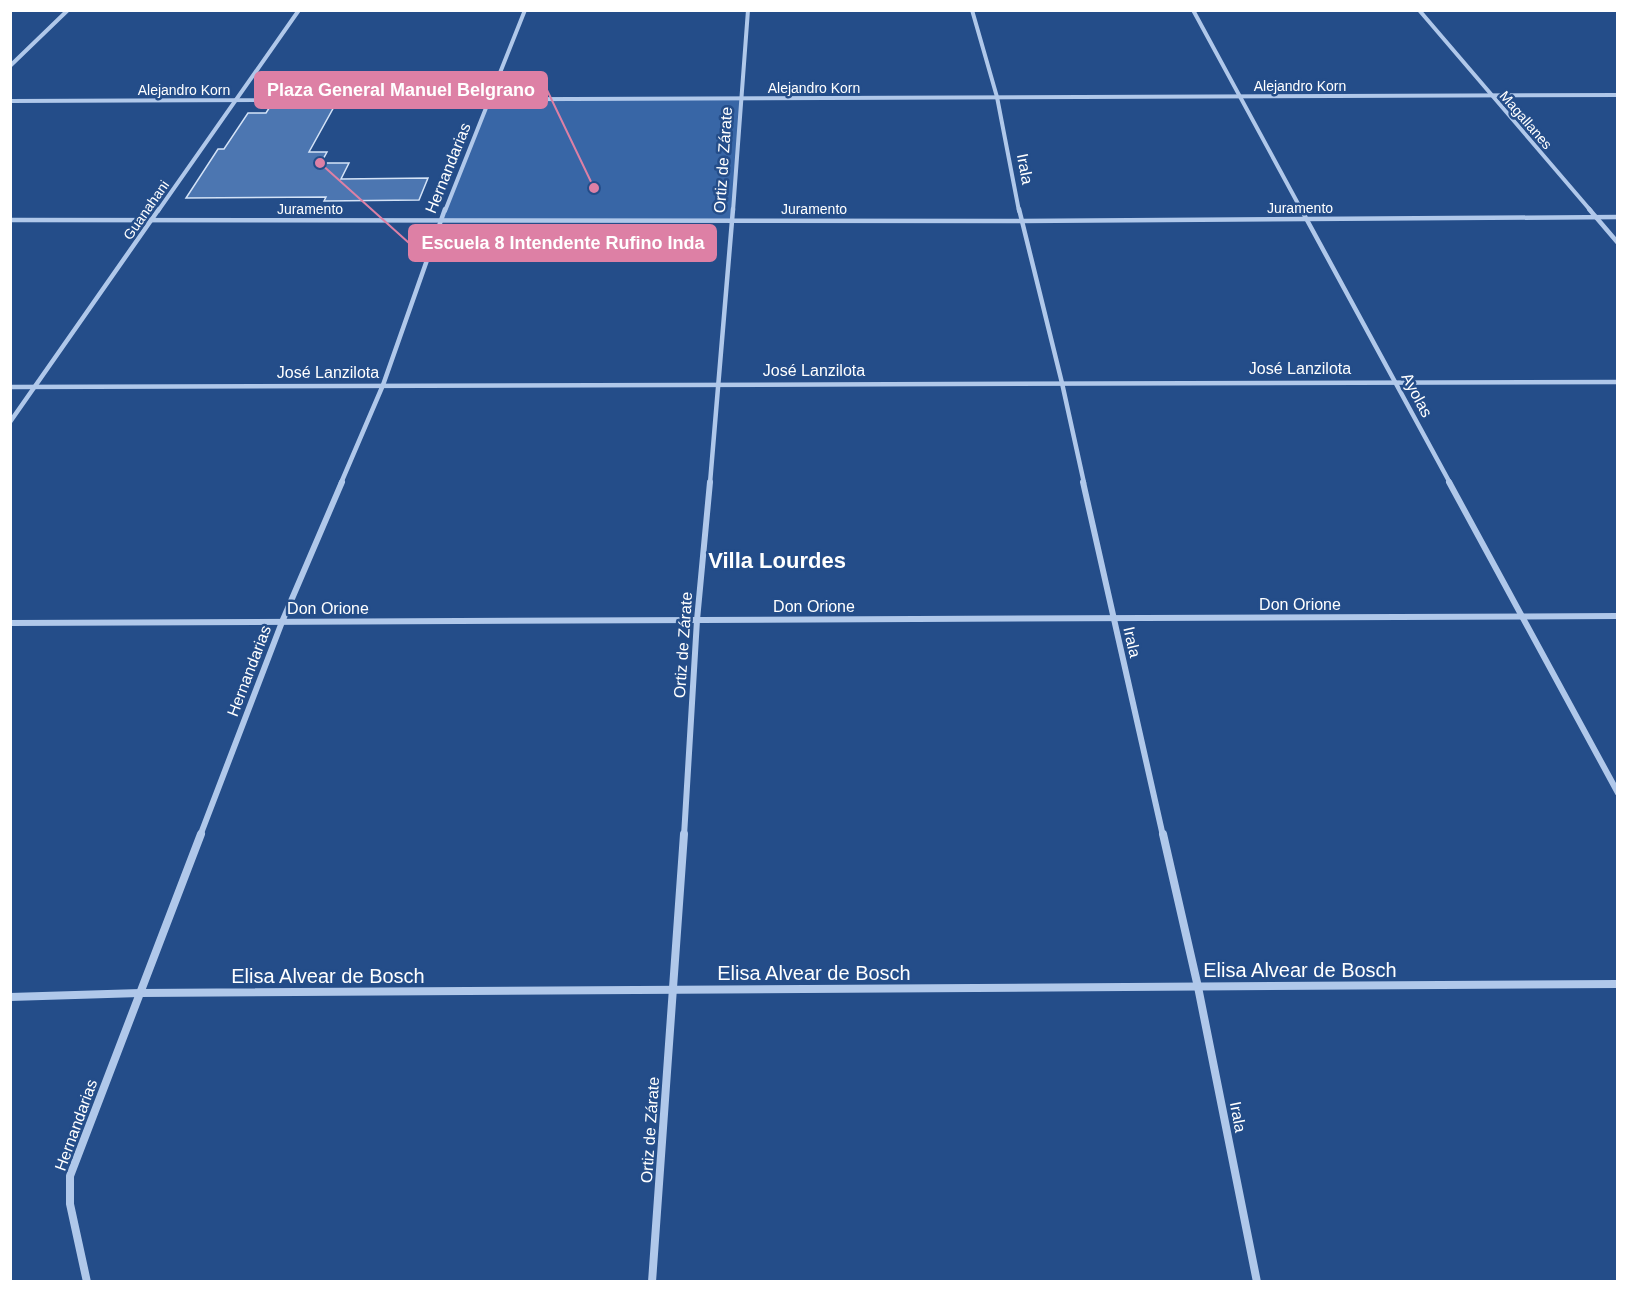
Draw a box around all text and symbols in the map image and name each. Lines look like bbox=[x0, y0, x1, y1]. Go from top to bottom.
callout: Plaza General Manuel Belgrano bbox=[255, 72, 547, 108]
street label: Alejandro Korn bbox=[1254, 78, 1346, 94]
text: Plaza General Manuel Belgrano bbox=[267, 80, 535, 100]
street label: Alejandro Korn bbox=[768, 80, 860, 96]
street label: Alejandro Korn bbox=[138, 82, 230, 98]
street label: Magallanes bbox=[1496, 88, 1556, 152]
street label: Ortiz de Zárate bbox=[711, 106, 735, 214]
street label: Hernandarias bbox=[422, 120, 474, 216]
street label: Irala bbox=[1014, 152, 1036, 186]
street label: Guanahani bbox=[120, 177, 172, 243]
street label: Juramento bbox=[1267, 200, 1333, 216]
street label: Juramento bbox=[277, 201, 343, 217]
street label: Juramento bbox=[781, 201, 847, 217]
callout: Escuela 8 Intendente Rufino Inda bbox=[409, 225, 716, 261]
text: Escuela 8 Intendente Rufino Inda bbox=[421, 233, 706, 253]
street label: José Lanzilota bbox=[1249, 360, 1351, 377]
street label: José Lanzilota bbox=[763, 362, 865, 379]
street label: José Lanzilota bbox=[277, 364, 379, 381]
street label: Ayolas bbox=[1398, 370, 1436, 420]
district label: Villa Lourdes bbox=[708, 548, 846, 573]
street label: Ortiz de Zárate bbox=[671, 591, 695, 699]
street label: Don Orione bbox=[1259, 596, 1341, 613]
street label: Don Orione bbox=[773, 598, 855, 615]
street label: Don Orione bbox=[287, 600, 369, 617]
street label: Hernandarias bbox=[224, 623, 274, 719]
street label: Irala bbox=[1120, 625, 1144, 659]
street label: Elisa Alvear de Bosch bbox=[1203, 959, 1397, 981]
street label: Elisa Alvear de Bosch bbox=[717, 962, 911, 984]
street label: Elisa Alvear de Bosch bbox=[231, 965, 425, 987]
street label: Ortiz de Zárate bbox=[638, 1076, 662, 1184]
street label: Hernandarias bbox=[52, 1077, 100, 1173]
street label: Irala bbox=[1227, 1100, 1249, 1134]

